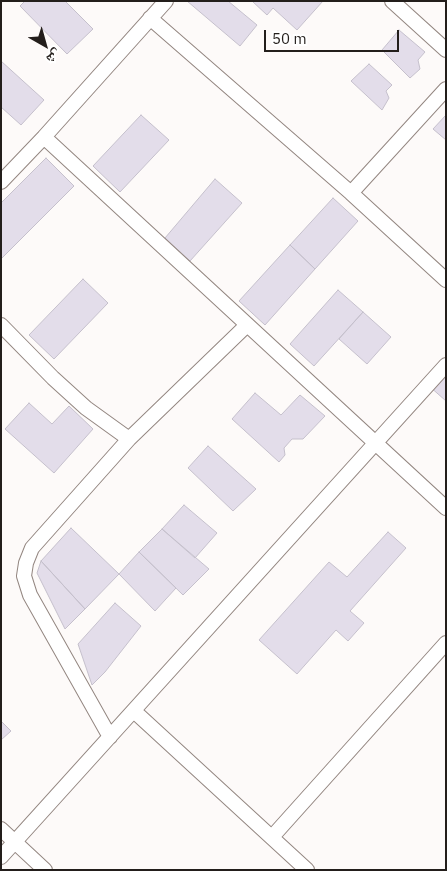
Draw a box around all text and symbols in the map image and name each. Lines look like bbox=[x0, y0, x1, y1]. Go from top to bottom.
north arrow bbox=[20, 20, 70, 70]
scale bar bbox=[267, 20, 402, 52]
text: 50 m bbox=[272, 29, 307, 48]
text: ش bbox=[43, 45, 66, 68]

